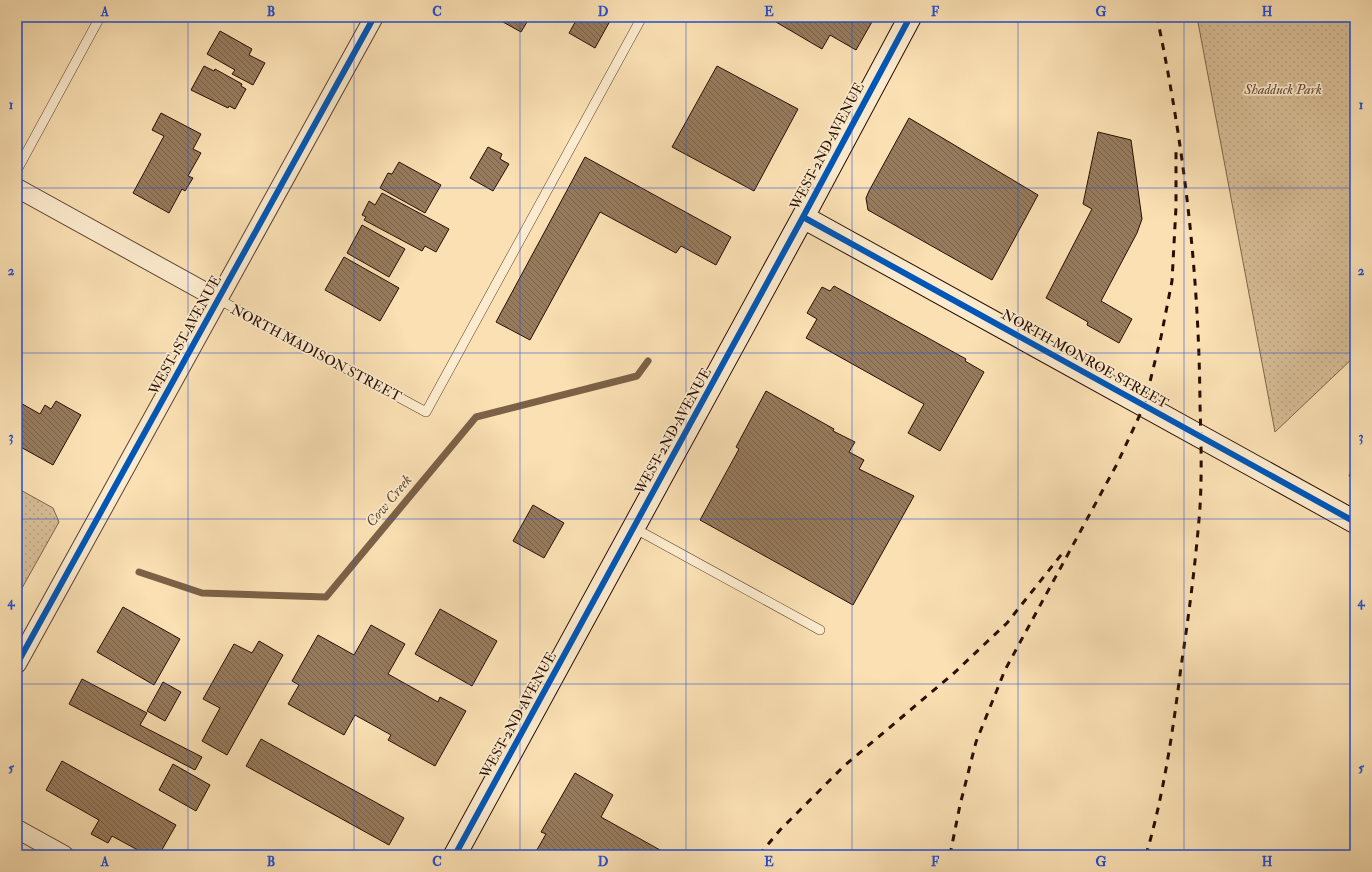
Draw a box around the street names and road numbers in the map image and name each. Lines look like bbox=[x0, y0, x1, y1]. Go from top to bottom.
street label: WEST 2ND AVENUE bbox=[786, 79, 868, 213]
street label: WEST 1ST AVENUE bbox=[145, 272, 225, 399]
street label: NORTH MADISON STREET bbox=[228, 301, 405, 406]
street label: NORTH MONROE STREET bbox=[999, 306, 1172, 412]
street label: WEST 2ND AVENUE bbox=[631, 365, 715, 498]
street label: WEST 2ND AVENUE bbox=[476, 649, 560, 782]

